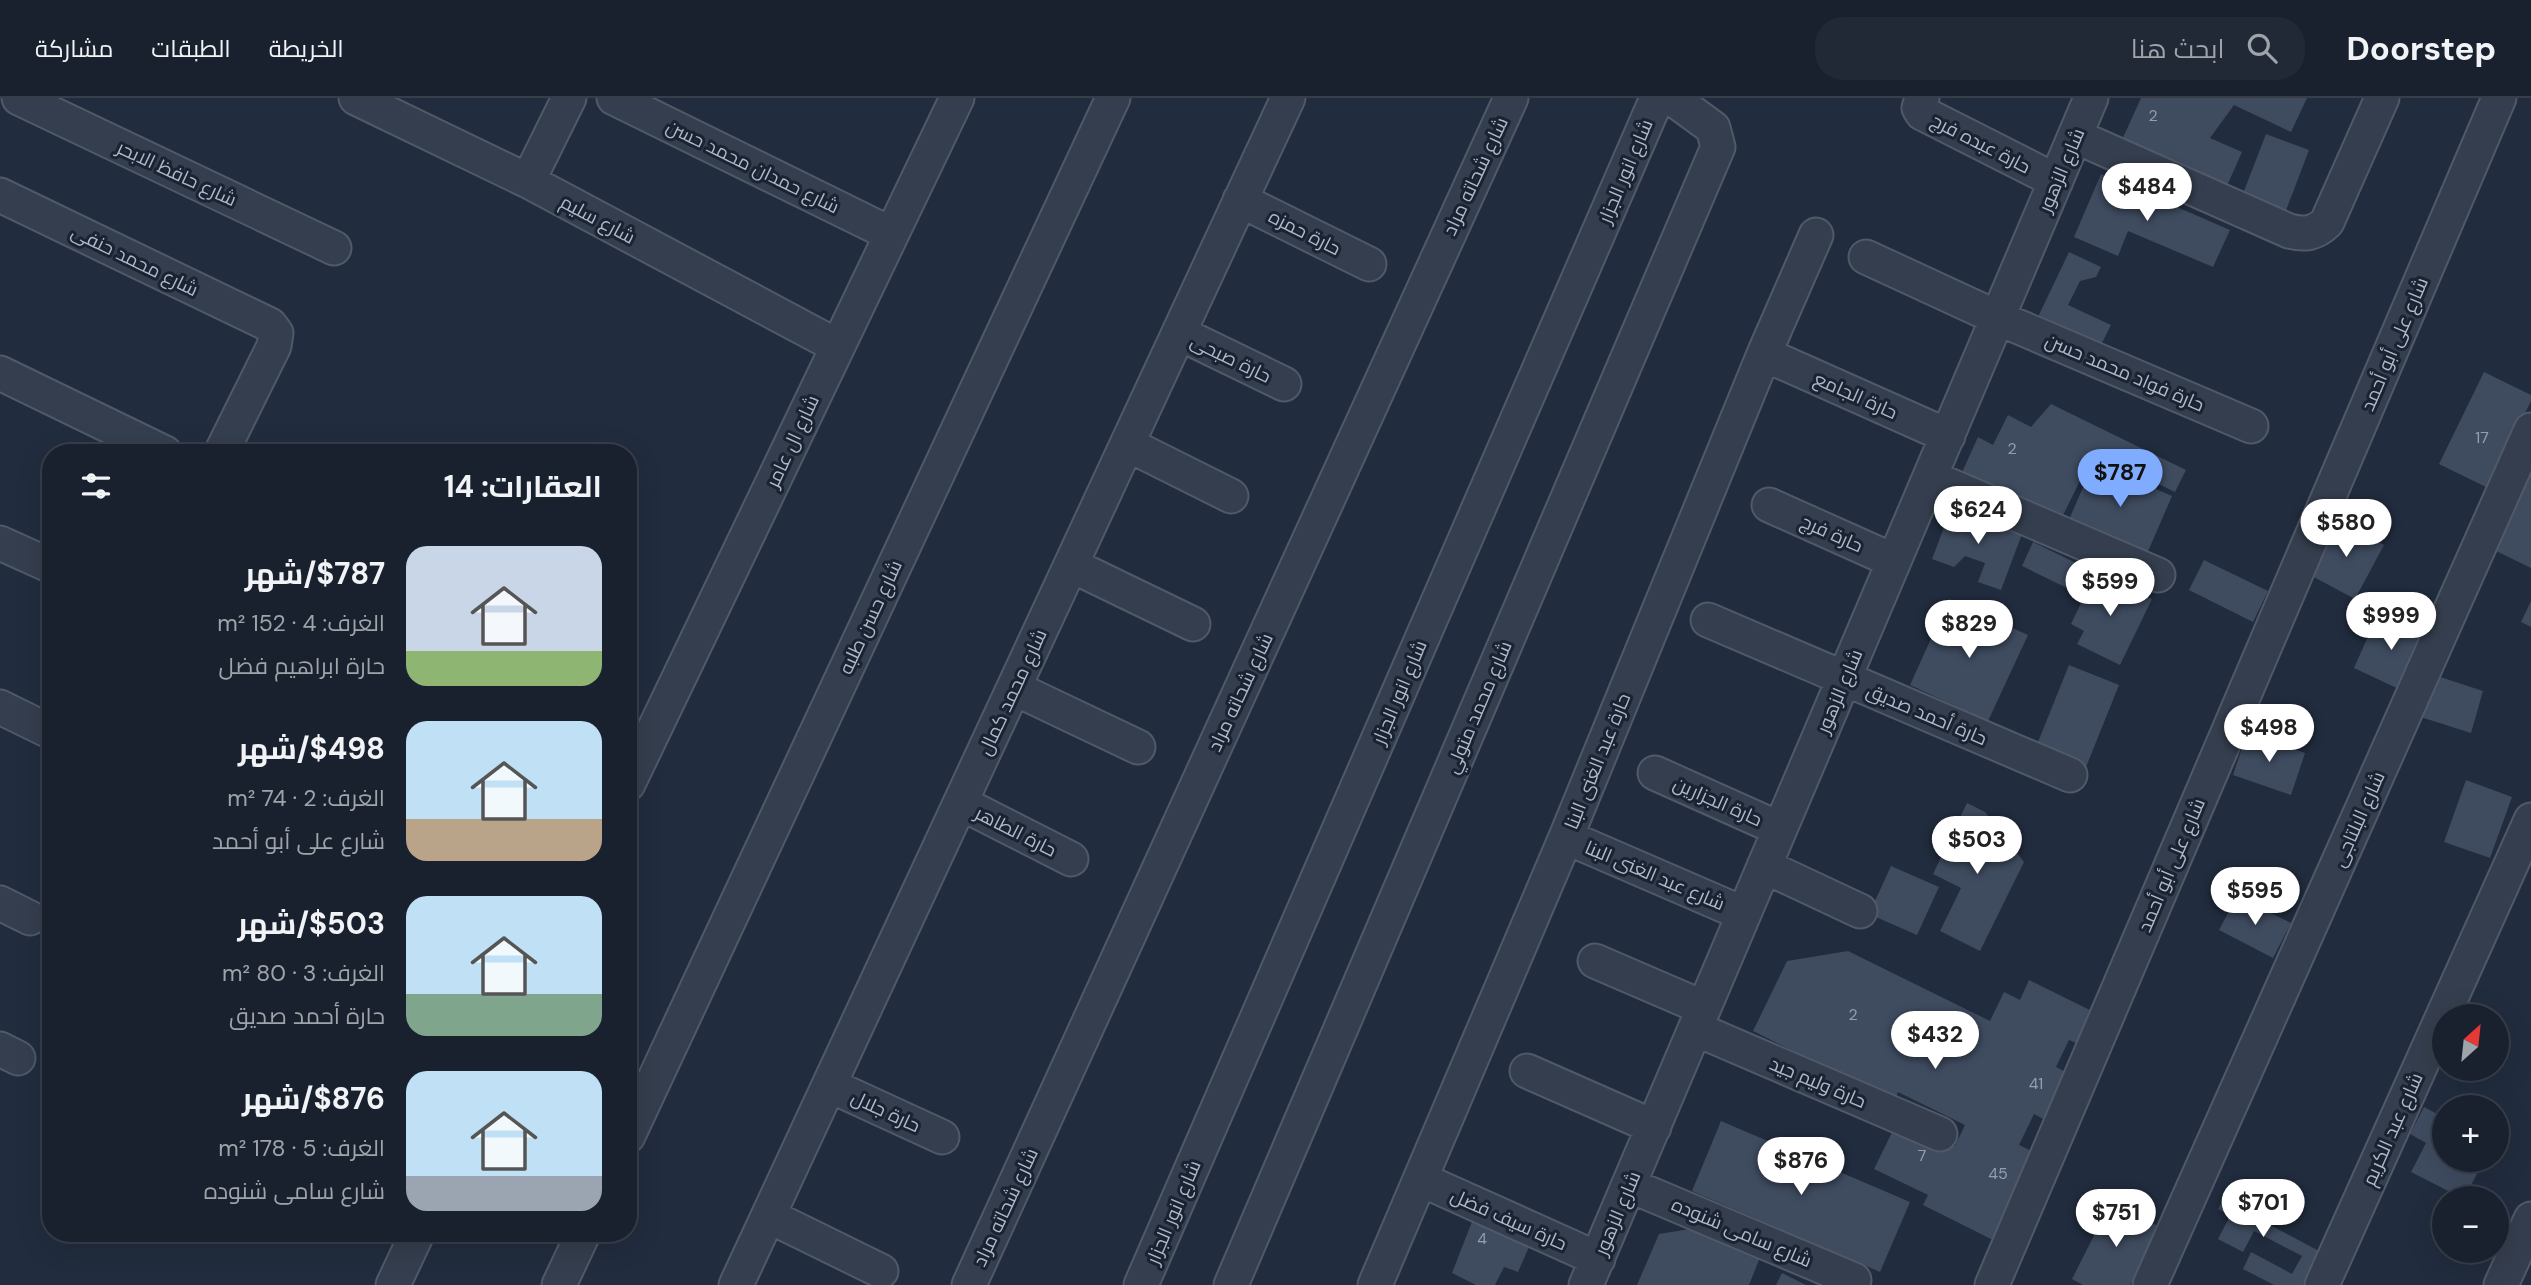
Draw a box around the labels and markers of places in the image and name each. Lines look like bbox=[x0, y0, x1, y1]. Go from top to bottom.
pin: $484 bbox=[2106, 164, 2188, 223]
pin: $787 bbox=[2079, 450, 2161, 509]
pin: $624 bbox=[1937, 486, 2019, 546]
pin: $580 bbox=[2305, 500, 2387, 559]
pin: $599 bbox=[2069, 559, 2151, 618]
pin: $999 bbox=[2350, 592, 2432, 652]
pin: $829 bbox=[1928, 601, 2010, 660]
pin: $498 bbox=[2228, 704, 2310, 764]
pin: $503 bbox=[1936, 816, 2018, 876]
pin: $595 bbox=[2214, 868, 2296, 927]
pin: $432 bbox=[1894, 1012, 1976, 1071]
pin: $876 bbox=[1760, 1138, 1842, 1197]
pin: $701 bbox=[2222, 1180, 2304, 1239]
pin: $751 bbox=[2075, 1190, 2157, 1249]

